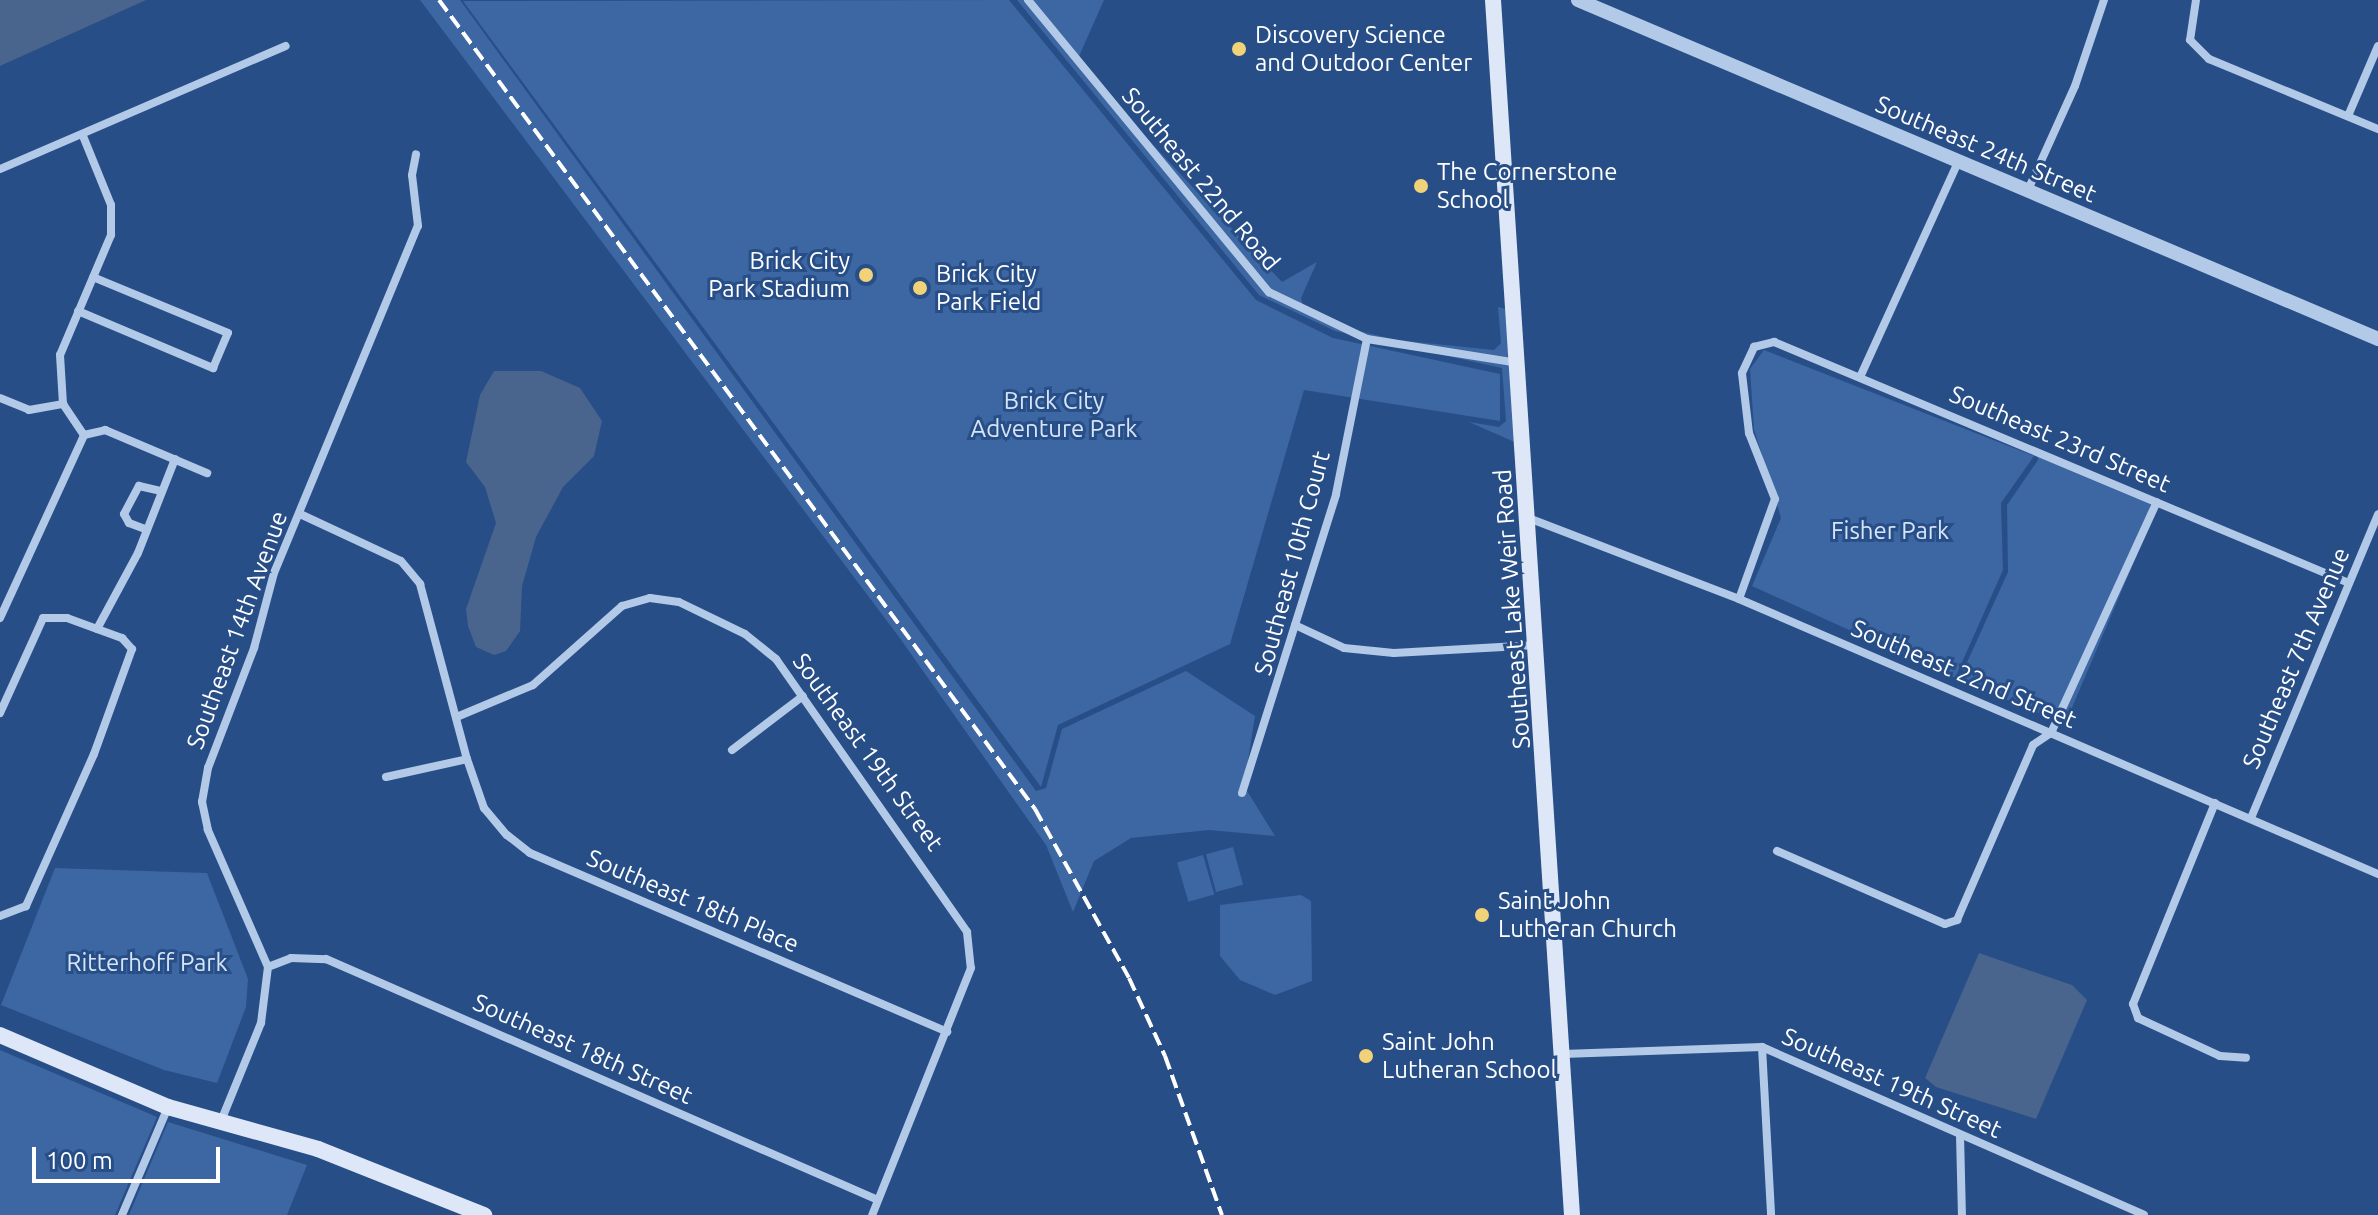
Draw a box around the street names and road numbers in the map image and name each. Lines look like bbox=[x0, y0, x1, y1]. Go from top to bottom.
street label: Southeast 22nd Road bbox=[1116, 82, 1286, 276]
street label: Southeast 24th Street bbox=[1871, 89, 2101, 209]
street label: Southeast 23rd Street bbox=[1945, 379, 2175, 499]
street label: Southeast 10th Court bbox=[1248, 448, 1336, 678]
street label: Southeast Lake Weir Road bbox=[1488, 468, 1536, 750]
street label: Southeast 14th Avenue bbox=[181, 507, 293, 753]
street label: Southeast 7th Avenue bbox=[2236, 543, 2356, 773]
street label: Southeast 22nd Street bbox=[1847, 614, 2081, 734]
street label: Southeast 19th Street bbox=[787, 648, 949, 856]
street label: Southeast 18th Place bbox=[583, 843, 803, 959]
street label: Southeast 18th Street bbox=[469, 988, 697, 1110]
street label: Southeast 19th Street bbox=[1778, 1022, 2006, 1144]

